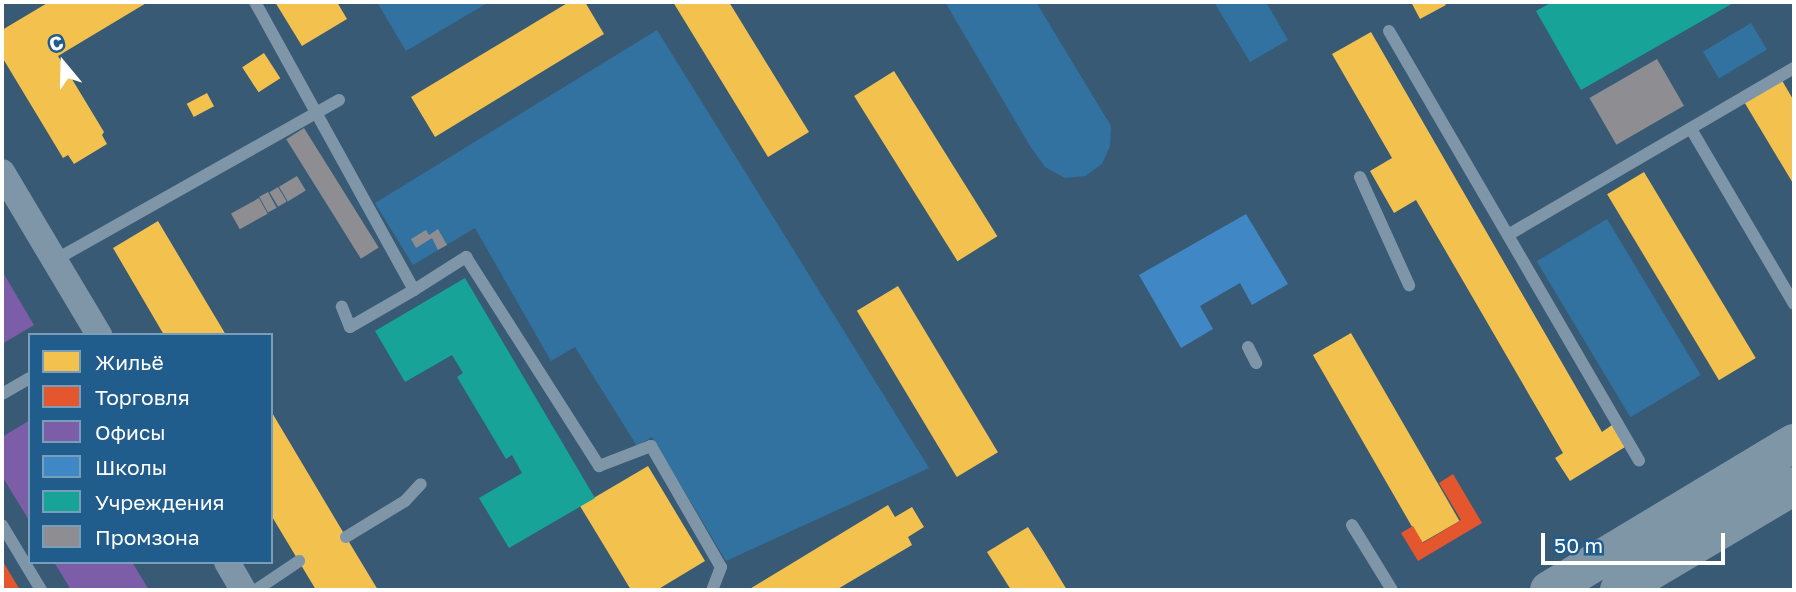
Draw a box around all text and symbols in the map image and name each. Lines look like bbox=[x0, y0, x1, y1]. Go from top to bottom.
north arrow bbox=[28, 28, 98, 98]
text: С bbox=[46, 30, 66, 56]
legend bbox=[28, 333, 273, 564]
text: Жильё bbox=[95, 349, 164, 375]
text: Торговля bbox=[95, 384, 190, 410]
text: Офисы bbox=[95, 419, 166, 445]
text: Школы bbox=[95, 454, 167, 480]
text: Учреждения bbox=[95, 489, 224, 515]
scale bar bbox=[1544, 518, 1728, 562]
text: Промзона bbox=[95, 524, 200, 550]
text: 50 m bbox=[1554, 532, 1603, 558]

